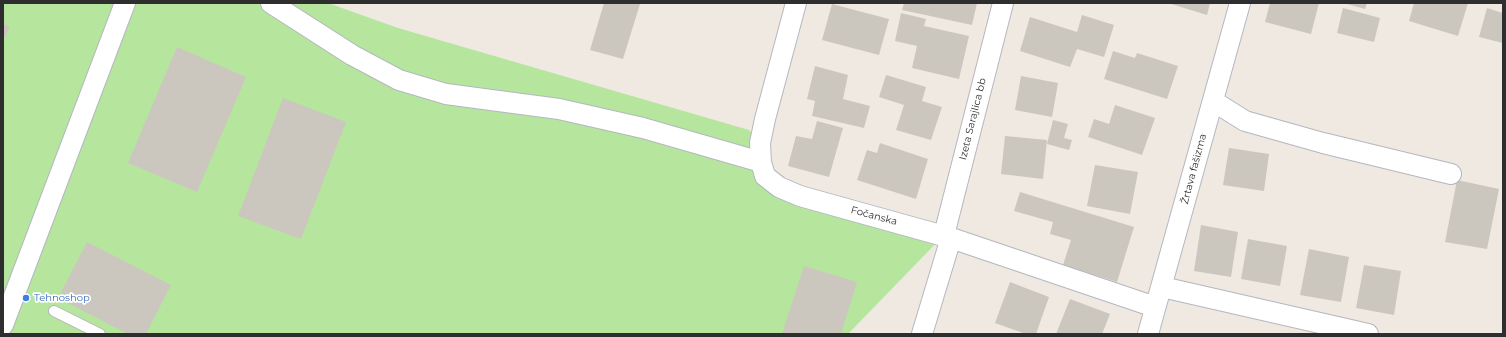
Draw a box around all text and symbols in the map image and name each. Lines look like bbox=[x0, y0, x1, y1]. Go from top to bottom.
street label: Izeta Sarajlica bb bbox=[957, 77, 989, 161]
street label: Žrtava fašizma bbox=[1179, 132, 1209, 206]
street label: Fočanska bbox=[850, 204, 898, 228]
place label: Tehnoshop bbox=[34, 292, 90, 304]
marker: Tehnoshop bbox=[21, 293, 31, 303]

